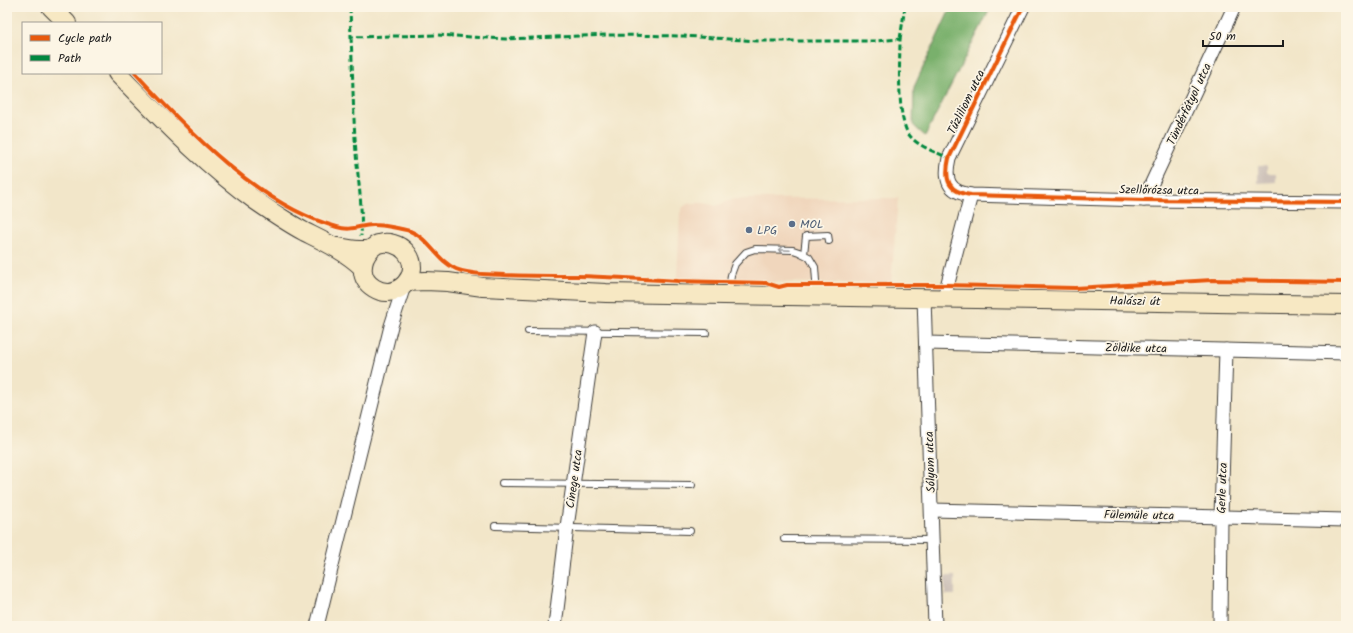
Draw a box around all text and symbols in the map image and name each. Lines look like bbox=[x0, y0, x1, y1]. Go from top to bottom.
legend bbox=[22, 22, 162, 74]
scale bar bbox=[1203, 22, 1283, 48]
text: 50 m bbox=[1209, 27, 1236, 46]
text: Cycle path bbox=[58, 29, 112, 48]
text: Path bbox=[58, 49, 81, 68]
street label: Tündérfátyol utca bbox=[1162, 60, 1217, 148]
street label: Tűzliliom utca bbox=[943, 66, 991, 138]
street label: Szellőrózsa utca bbox=[1119, 180, 1200, 201]
place label: MOL bbox=[800, 215, 823, 234]
marker: MOL bbox=[787, 219, 797, 229]
place label: LPG bbox=[757, 221, 777, 240]
marker: LPG bbox=[744, 225, 754, 235]
one-way arrow bbox=[778, 246, 791, 254]
street label: Halászi út bbox=[1109, 292, 1161, 311]
street label: Zöldike utca bbox=[1105, 338, 1167, 359]
street label: Sólyom utca bbox=[920, 431, 941, 493]
street label: Cinege utca bbox=[561, 448, 588, 510]
street label: Gerle utca bbox=[1212, 462, 1233, 514]
street label: Fülemüle utca bbox=[1104, 505, 1175, 526]

